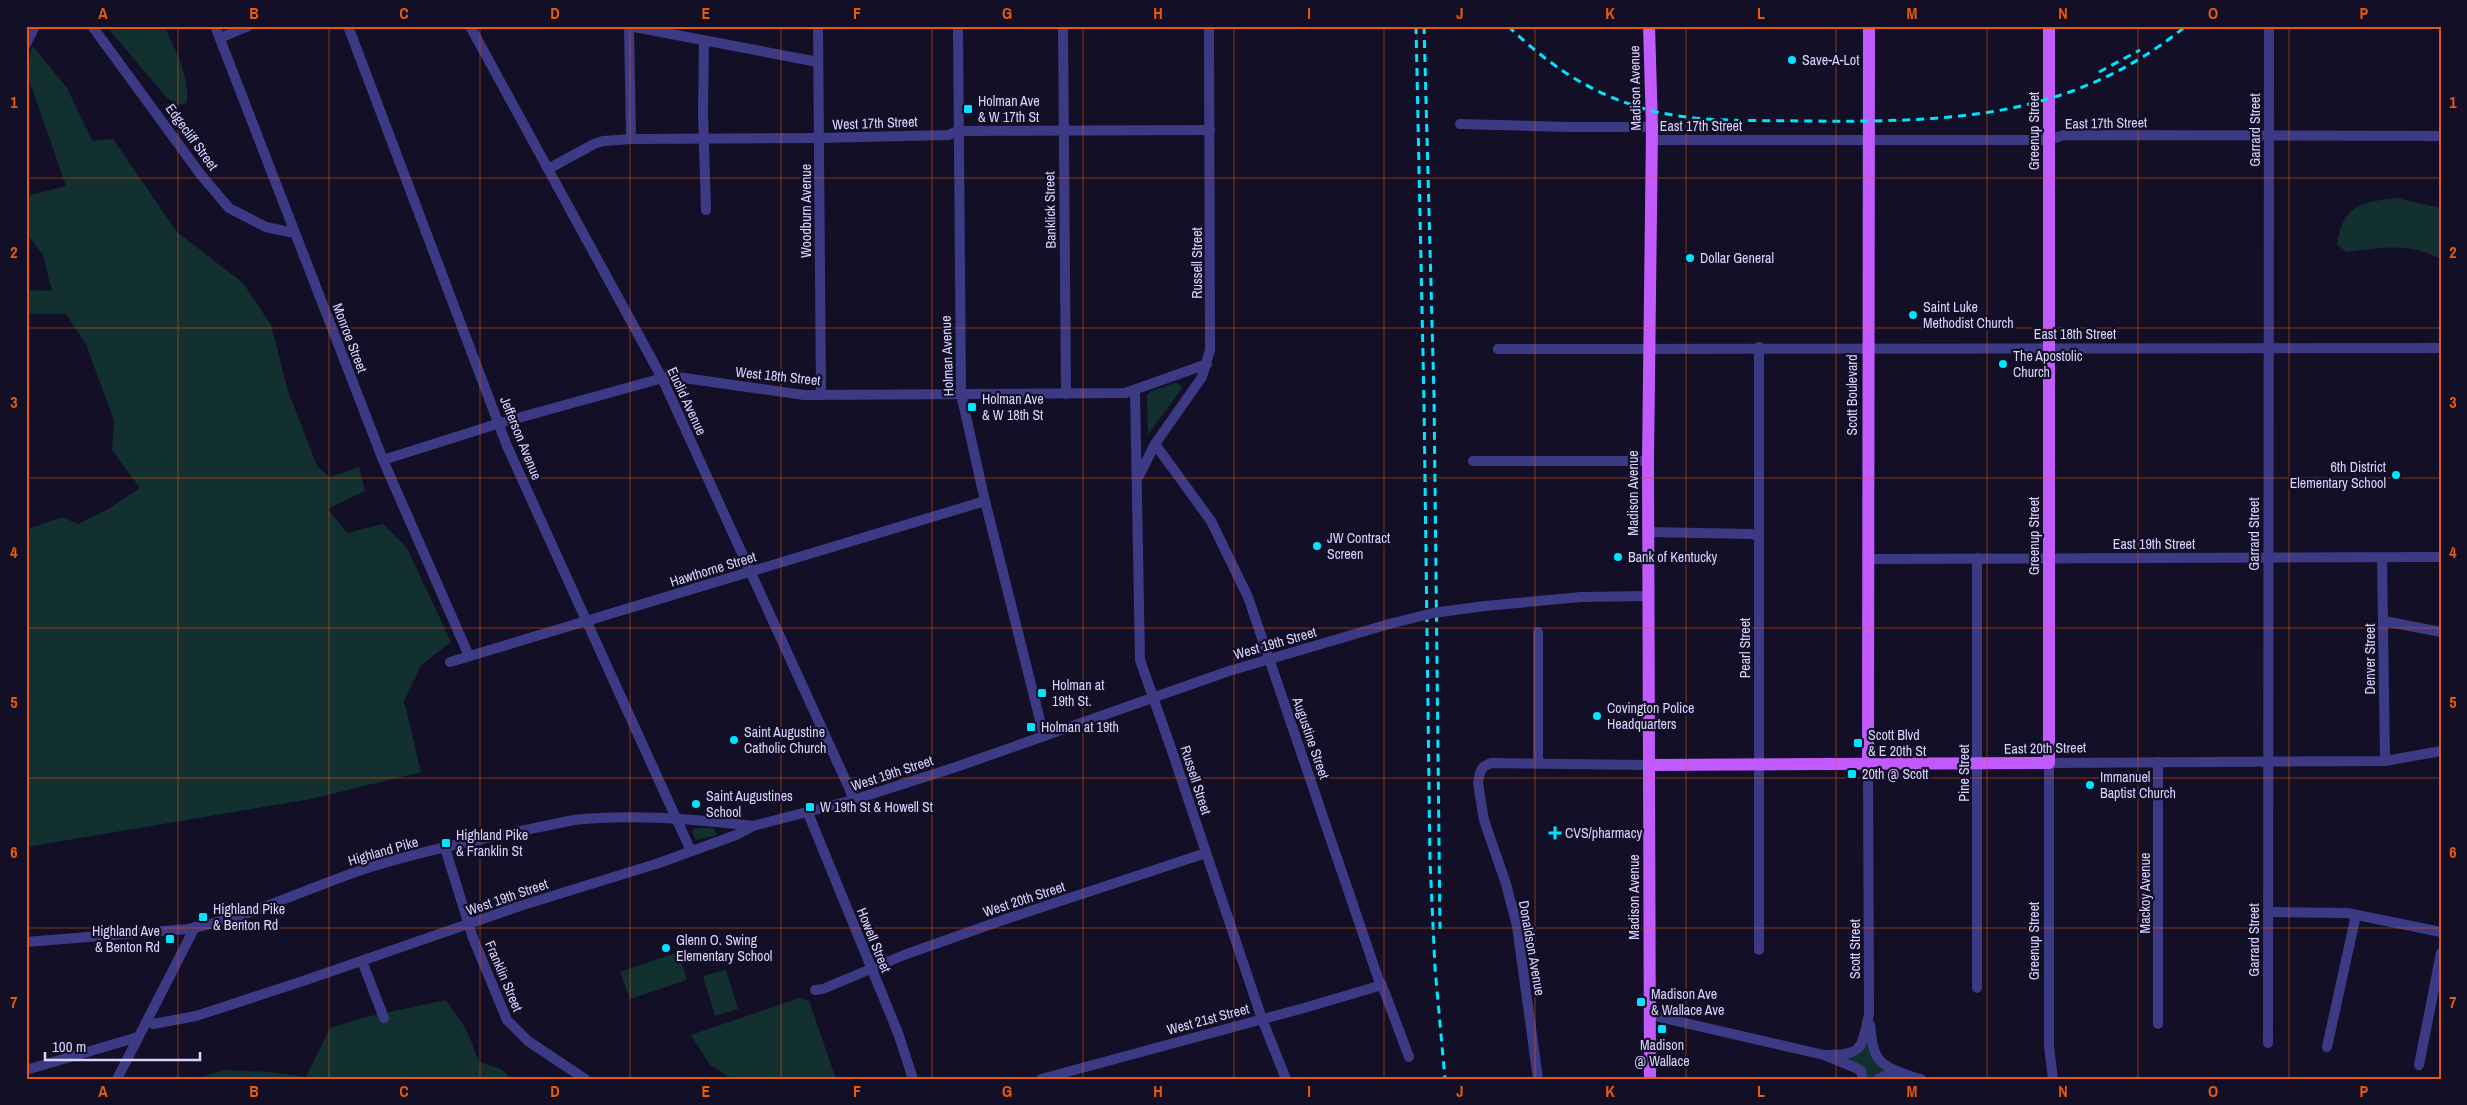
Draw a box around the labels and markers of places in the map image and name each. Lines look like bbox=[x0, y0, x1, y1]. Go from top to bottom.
place label: Save-A-Lot bbox=[1802, 51, 1859, 69]
marker: Save-A-Lot bbox=[1786, 54, 1798, 66]
place label: Holman Ave & W 17th St bbox=[978, 92, 1040, 126]
marker: Holman Ave & W 17th St bbox=[962, 103, 974, 115]
place label: Dollar General bbox=[1700, 249, 1774, 267]
marker: Dollar General bbox=[1684, 252, 1696, 264]
place label: Saint Luke Methodist Church bbox=[1923, 298, 2014, 332]
marker: Saint Luke Methodist Church bbox=[1907, 309, 1919, 321]
place label: The Apostolic Church bbox=[2013, 347, 2083, 381]
marker: The Apostolic Church bbox=[1997, 358, 2009, 370]
place label: Holman Ave & W 18th St bbox=[982, 390, 1044, 424]
marker: Holman Ave & W 18th St bbox=[966, 401, 978, 413]
place label: 6th District Elementary School bbox=[2290, 458, 2386, 492]
marker: 6th District Elementary School bbox=[2390, 469, 2402, 481]
place label: JW Contract Screen bbox=[1327, 529, 1390, 563]
marker: JW Contract Screen bbox=[1311, 540, 1323, 552]
place label: Bank of Kentucky bbox=[1628, 548, 1718, 566]
marker: Bank of Kentucky bbox=[1612, 551, 1624, 563]
place label: Holman at 19th St. bbox=[1052, 676, 1104, 710]
marker: Holman at 19th St. bbox=[1036, 687, 1048, 699]
place label: Covington Police Headquarters bbox=[1607, 699, 1694, 733]
marker: Covington Police Headquarters bbox=[1591, 710, 1603, 722]
place label: Holman at 19th bbox=[1041, 718, 1119, 736]
marker: Holman at 19th bbox=[1025, 721, 1037, 733]
place label: Saint Augustine Catholic Church bbox=[744, 723, 826, 757]
place label: Scott Blvd & E 20th St bbox=[1868, 726, 1926, 760]
marker: Saint Augustine Catholic Church bbox=[728, 734, 740, 746]
marker: Scott Blvd & E 20th St bbox=[1852, 737, 1864, 749]
place label: 20th @ Scott bbox=[1862, 765, 1929, 783]
marker: 20th @ Scott bbox=[1846, 768, 1858, 780]
place label: Immanuel Baptist Church bbox=[2100, 768, 2176, 802]
marker: Immanuel Baptist Church bbox=[2084, 779, 2096, 791]
place label: Saint Augustines School bbox=[706, 787, 793, 821]
marker: Saint Augustines School bbox=[690, 798, 702, 810]
place label: W 19th St & Howell St bbox=[820, 798, 933, 816]
marker: W 19th St & Howell St bbox=[804, 801, 816, 813]
place label: CVS/pharmacy bbox=[1565, 824, 1642, 842]
place label: Highland Pike & Franklin St bbox=[456, 826, 528, 860]
marker: CVS/pharmacy bbox=[1549, 827, 1561, 839]
marker: Highland Pike & Franklin St bbox=[440, 837, 452, 849]
place label: Highland Pike & Benton Rd bbox=[213, 900, 285, 934]
marker: Highland Pike & Benton Rd bbox=[197, 911, 209, 923]
place label: Highland Ave & Benton Rd bbox=[92, 922, 160, 956]
place label: Glenn O. Swing Elementary School bbox=[676, 931, 772, 965]
marker: Highland Ave & Benton Rd bbox=[164, 933, 176, 945]
marker: Glenn O. Swing Elementary School bbox=[660, 942, 672, 954]
place label: Madison Ave & Wallace Ave bbox=[1651, 985, 1724, 1019]
marker: Madison Ave & Wallace Ave bbox=[1635, 996, 1647, 1008]
marker: Madison @ Wallace bbox=[1656, 1023, 1668, 1035]
place label: Madison @ Wallace bbox=[1634, 1036, 1690, 1070]

